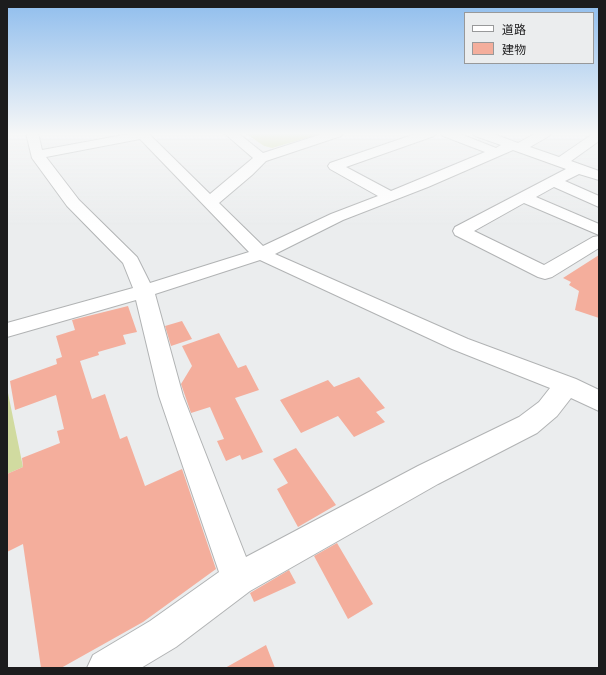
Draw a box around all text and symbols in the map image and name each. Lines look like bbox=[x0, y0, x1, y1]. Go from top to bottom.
legend bbox=[464, 12, 594, 64]
text: 道路 bbox=[502, 23, 526, 37]
text: 建物 bbox=[502, 43, 526, 57]

